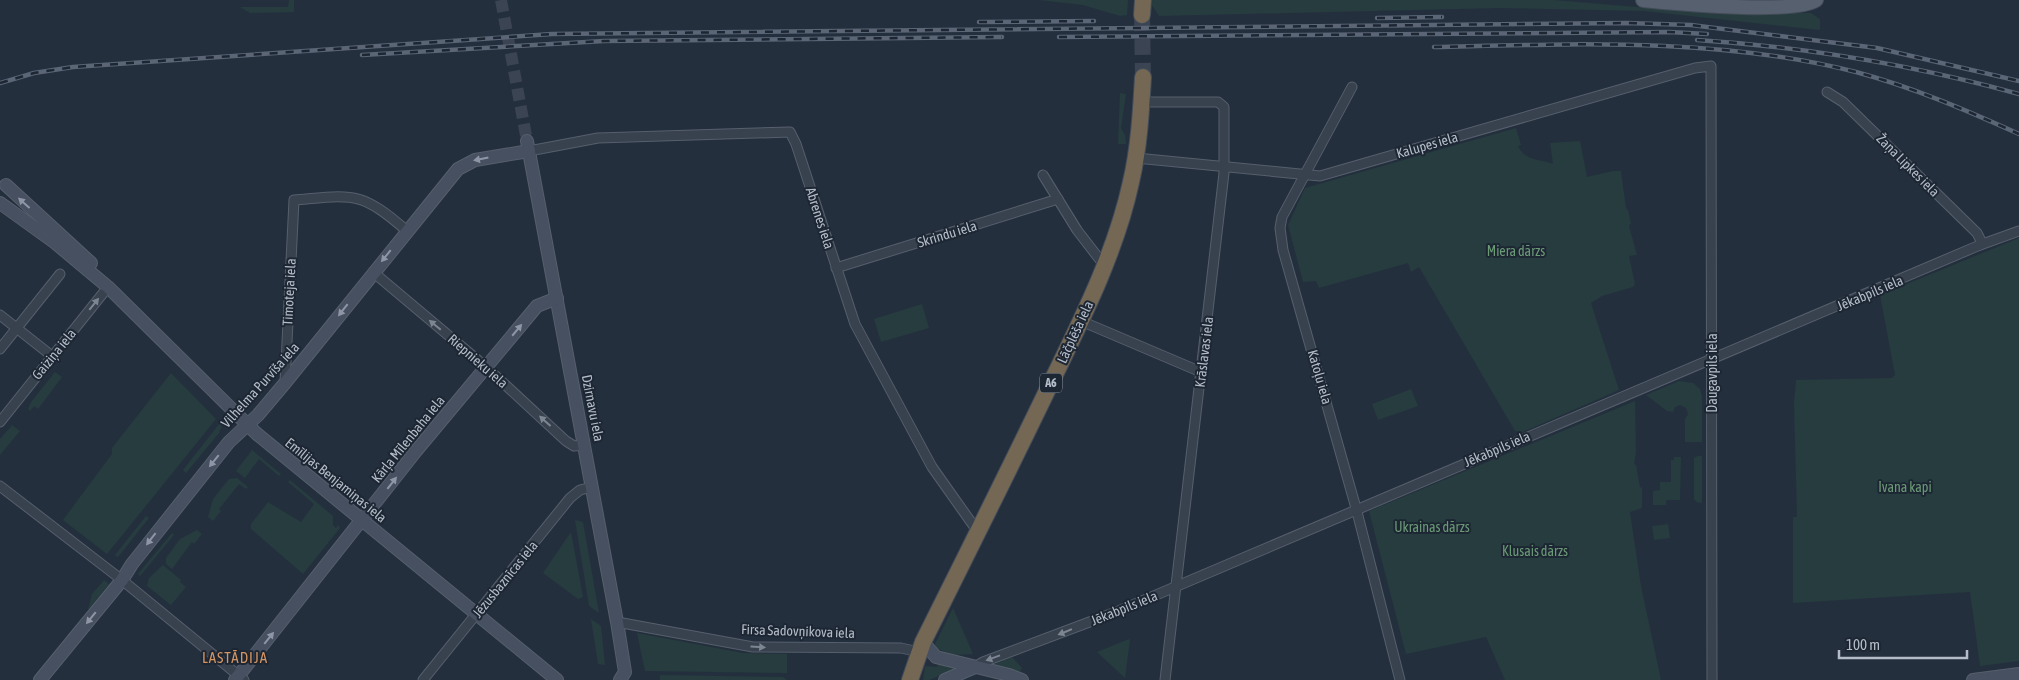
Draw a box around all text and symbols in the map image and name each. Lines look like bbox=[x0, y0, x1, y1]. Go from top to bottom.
street label: Kalupes iela bbox=[1394, 129, 1460, 161]
street label: Žaņa Lipkes iela bbox=[1873, 130, 1943, 200]
one-way arrow bbox=[473, 155, 489, 163]
street label: Abrenes iela bbox=[803, 185, 837, 251]
one-way arrow bbox=[17, 197, 30, 208]
street label: Skrindu iela bbox=[915, 217, 979, 251]
park label: Miera dārzs bbox=[1487, 243, 1545, 259]
one-way arrow bbox=[380, 249, 392, 261]
street label: Timoteja iela bbox=[279, 258, 299, 326]
street label: Jēkabpils iela bbox=[1834, 272, 1906, 314]
one-way arrow bbox=[89, 298, 100, 311]
street label: Lāčplēša iela bbox=[1054, 298, 1096, 366]
one-way arrow bbox=[338, 303, 348, 317]
street label: Krāslavas iela bbox=[1192, 316, 1216, 388]
one-way arrow bbox=[429, 319, 442, 330]
one-way arrow bbox=[511, 324, 522, 337]
street label: Gaiziņa iela bbox=[29, 325, 79, 383]
street label: Riepnieku iela bbox=[445, 331, 511, 391]
street label: Daugavpils iela bbox=[1704, 333, 1720, 413]
street label: Vilhelma Purvīša iela bbox=[218, 339, 302, 431]
street label: Katoļu iela bbox=[1305, 348, 1335, 406]
street label: Dzirnavu iela bbox=[579, 373, 607, 443]
road number: A6 bbox=[1040, 373, 1062, 392]
street label: Kārļa Mīlenbaha iela bbox=[368, 392, 448, 486]
one-way arrow bbox=[539, 415, 551, 427]
street label: Jēkabpils iela bbox=[1461, 428, 1533, 470]
street label: Emīlijas Benjamiņas iela bbox=[282, 434, 390, 526]
one-way arrow bbox=[208, 454, 219, 467]
one-way arrow bbox=[387, 477, 398, 490]
park label: Ivana kapi bbox=[1878, 479, 1932, 495]
park label: Ukrainas dārzs bbox=[1394, 519, 1470, 535]
one-way arrow bbox=[146, 532, 157, 545]
street label: Jēzusbaznīcas iela bbox=[469, 537, 541, 621]
park label: Klusais dārzs bbox=[1502, 543, 1568, 559]
street label: Jēkabpils iela bbox=[1088, 587, 1160, 629]
one-way arrow bbox=[86, 611, 97, 624]
street label: Firsa Sadovņikova iela bbox=[741, 621, 855, 641]
scale bar bbox=[1839, 628, 1966, 660]
one-way arrow bbox=[1058, 629, 1072, 637]
one-way arrow bbox=[264, 632, 275, 645]
text: 100 m bbox=[1846, 636, 1880, 653]
one-way arrow bbox=[750, 644, 766, 652]
district label: LASTĀDIJA bbox=[202, 649, 268, 666]
one-way arrow bbox=[986, 655, 1001, 662]

